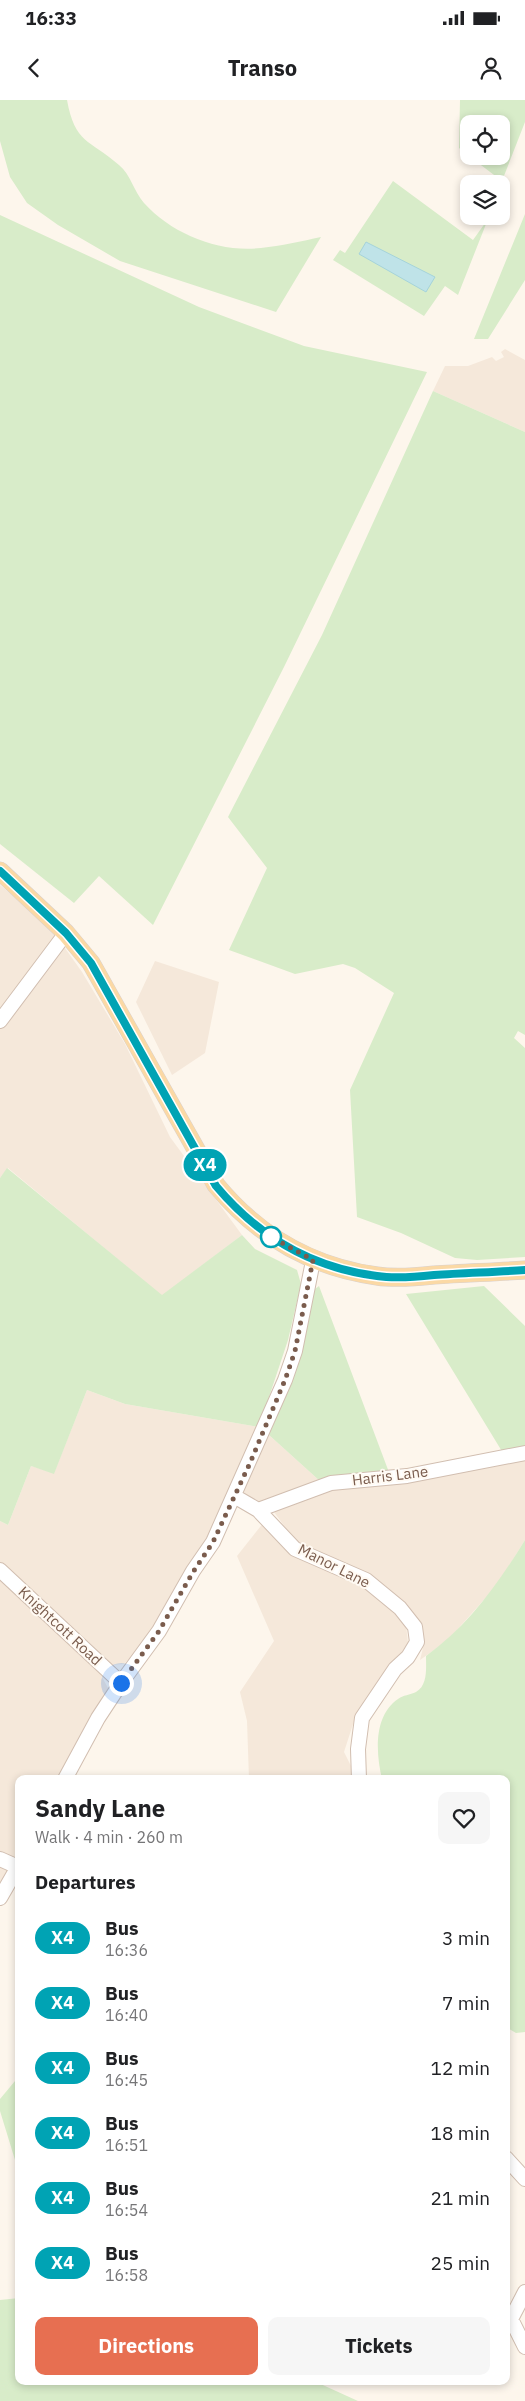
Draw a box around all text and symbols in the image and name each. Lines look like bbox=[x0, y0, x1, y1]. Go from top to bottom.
text: 16:33 bbox=[25, 6, 77, 30]
text: Transo bbox=[228, 53, 297, 82]
icon: back bbox=[20, 54, 48, 82]
icon: person bbox=[477, 54, 505, 82]
map controls bbox=[460, 115, 510, 225]
button: locate bbox=[460, 115, 510, 165]
button: layers bbox=[460, 175, 510, 225]
line badge: X4 bbox=[182, 1149, 228, 1181]
text: X4 bbox=[194, 1153, 216, 1176]
unlabelled marker bbox=[260, 1226, 282, 1248]
street label: Harris Lane bbox=[351, 1461, 429, 1490]
street label: Manor Lane bbox=[295, 1539, 373, 1592]
street label: Knightcott Road bbox=[15, 1582, 106, 1669]
your location bbox=[109, 1671, 134, 1696]
text: Sandy Lane bbox=[35, 1792, 165, 1824]
button: heart bbox=[438, 1792, 490, 1844]
text: Walk · 4 min · 260 m bbox=[35, 1827, 183, 1847]
text: Departures bbox=[35, 1870, 135, 1894]
text: Bus bbox=[105, 1916, 139, 1940]
text: X4 bbox=[51, 1926, 74, 1949]
text: 3 min bbox=[442, 1926, 490, 1950]
text: 16:36 bbox=[105, 1940, 148, 1960]
text: Bus bbox=[105, 1981, 139, 2005]
text: X4 bbox=[51, 1991, 74, 2014]
text: 7 min bbox=[442, 1991, 490, 2015]
text: 16:40 bbox=[105, 2005, 148, 2025]
text: Bus bbox=[105, 2046, 139, 2070]
text: X4 bbox=[51, 2056, 74, 2079]
text: 12 min bbox=[431, 2056, 490, 2080]
text: 16:45 bbox=[105, 2070, 148, 2090]
text: Bus bbox=[105, 2111, 139, 2135]
text: X4 bbox=[51, 2121, 74, 2144]
text: 18 min bbox=[431, 2121, 490, 2145]
text: 16:51 bbox=[105, 2135, 148, 2155]
text: Bus bbox=[105, 2176, 139, 2200]
text: X4 bbox=[51, 2186, 74, 2209]
text: 21 min bbox=[431, 2186, 490, 2210]
text: 16:54 bbox=[105, 2200, 148, 2220]
text: Bus bbox=[105, 2241, 139, 2265]
text: X4 bbox=[51, 2251, 74, 2274]
text: 25 min bbox=[431, 2251, 490, 2275]
text: 16:58 bbox=[105, 2265, 148, 2285]
button: Directions bbox=[35, 2317, 258, 2375]
button: Tickets bbox=[268, 2317, 490, 2375]

